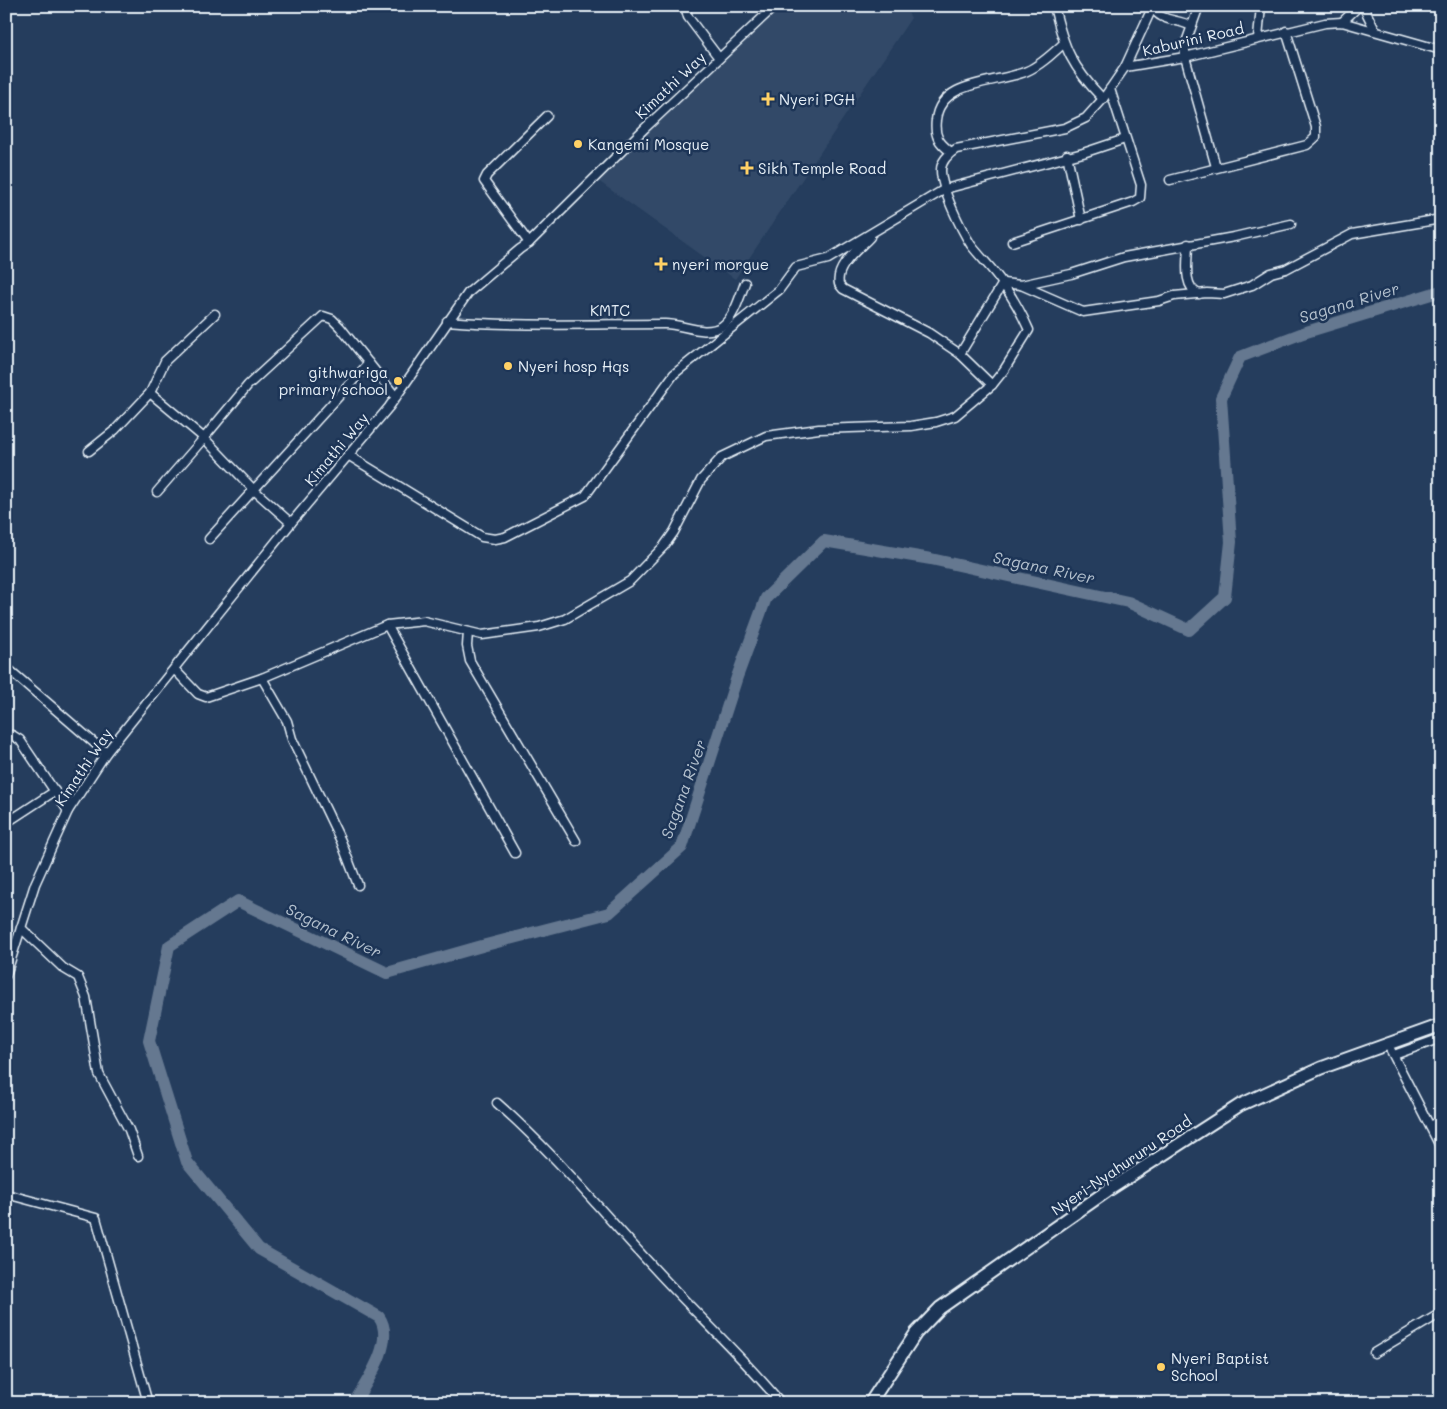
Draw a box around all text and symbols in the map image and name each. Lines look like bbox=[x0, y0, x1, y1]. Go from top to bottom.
street label: Kaburini Road bbox=[1140, 18, 1246, 60]
street label: Kimathi Way bbox=[630, 47, 710, 123]
place label: Nyeri PGH bbox=[779, 89, 855, 109]
marker: Nyeri PGH bbox=[761, 92, 775, 106]
place label: Kangemi Mosque bbox=[588, 134, 709, 154]
marker: Kangemi Mosque bbox=[572, 138, 584, 150]
place label: Sikh Temple Road bbox=[758, 158, 886, 178]
marker: Sikh Temple Road bbox=[740, 161, 754, 175]
place label: nyeri morgue bbox=[672, 254, 769, 274]
marker: nyeri morgue bbox=[654, 257, 668, 271]
water label: Sagana River bbox=[1296, 277, 1402, 327]
street label: KMTC bbox=[590, 300, 630, 320]
place label: Nyeri hosp Hqs bbox=[518, 356, 629, 376]
marker: Nyeri hosp Hqs bbox=[502, 360, 514, 372]
place label: githwariga primary school bbox=[279, 362, 388, 399]
marker: githwariga primary school bbox=[392, 375, 404, 387]
street label: Kimathi Way bbox=[299, 408, 373, 490]
water label: Sagana River bbox=[991, 546, 1097, 588]
street label: Kimathi Way bbox=[50, 724, 116, 810]
water label: Sagana River bbox=[655, 737, 711, 841]
water label: Sagana River bbox=[283, 898, 385, 962]
street label: Nyeri-Nyahururu Road bbox=[1047, 1111, 1195, 1219]
place label: Nyeri Baptist School bbox=[1171, 1348, 1269, 1385]
marker: Nyeri Baptist School bbox=[1155, 1361, 1167, 1373]

